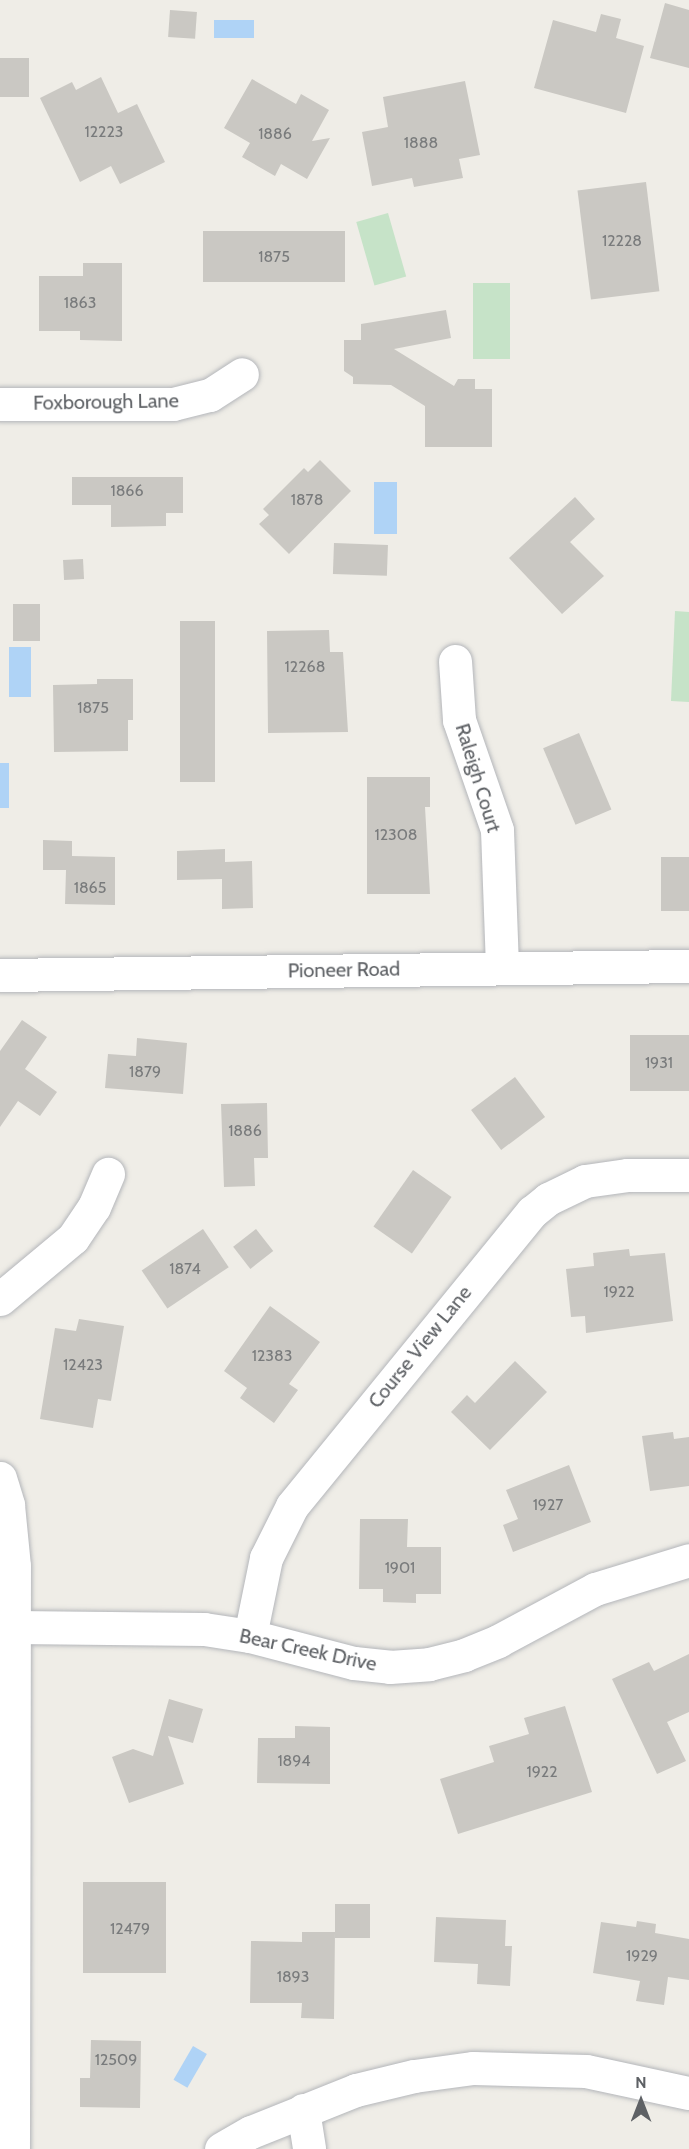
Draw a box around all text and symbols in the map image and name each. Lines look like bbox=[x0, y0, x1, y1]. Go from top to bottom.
house number: 12223 bbox=[84, 122, 124, 142]
house number: 1886 bbox=[258, 124, 292, 144]
house number: 1888 bbox=[404, 133, 438, 153]
house number: 12228 bbox=[602, 231, 642, 251]
house number: 1875 bbox=[258, 247, 290, 267]
house number: 1863 bbox=[64, 293, 96, 313]
street label: Foxborough Lane bbox=[33, 389, 179, 415]
house number: 1866 bbox=[110, 481, 144, 501]
house number: 1878 bbox=[291, 490, 323, 510]
house number: 12268 bbox=[285, 657, 325, 677]
house number: 1875 bbox=[77, 698, 109, 718]
street label: Raleigh Court bbox=[450, 721, 506, 835]
house number: 12308 bbox=[374, 825, 418, 845]
house number: 1865 bbox=[74, 878, 106, 898]
street label: Pioneer Road bbox=[288, 957, 400, 983]
house number: 1931 bbox=[645, 1053, 673, 1073]
house number: 1879 bbox=[129, 1062, 161, 1082]
house number: 1886 bbox=[228, 1121, 262, 1141]
house number: 1874 bbox=[169, 1259, 201, 1279]
street label: Course View Lane bbox=[363, 1281, 477, 1413]
house number: 1922 bbox=[603, 1282, 635, 1302]
house number: 12383 bbox=[252, 1346, 292, 1366]
house number: 12423 bbox=[63, 1355, 103, 1375]
house number: 1927 bbox=[533, 1495, 563, 1515]
house number: 1901 bbox=[385, 1558, 415, 1578]
street label: Bear Creek Drive bbox=[237, 1624, 379, 1676]
house number: 1894 bbox=[277, 1751, 311, 1771]
house number: 1922 bbox=[526, 1762, 558, 1782]
house number: 12479 bbox=[110, 1919, 150, 1939]
house number: 1929 bbox=[626, 1946, 658, 1966]
house number: 1893 bbox=[277, 1967, 309, 1987]
house number: 12509 bbox=[95, 2050, 137, 2070]
north arrow bbox=[611, 2071, 671, 2131]
text: N bbox=[635, 2073, 647, 2092]

